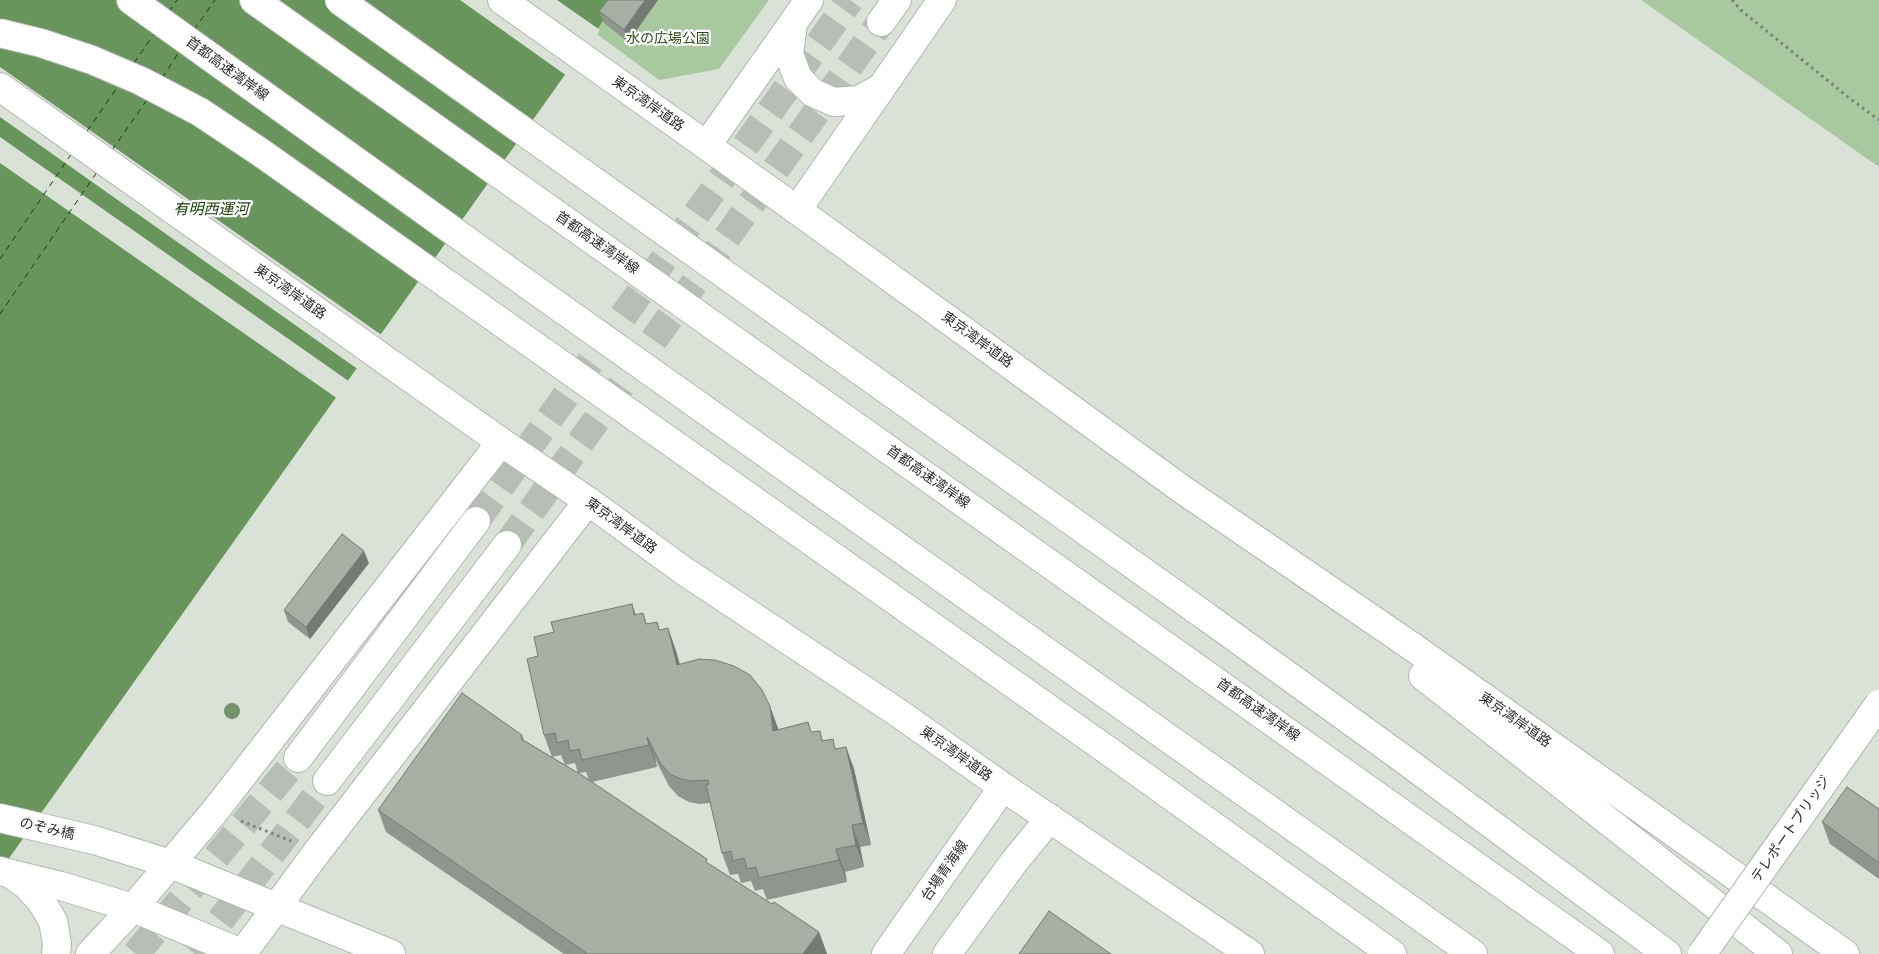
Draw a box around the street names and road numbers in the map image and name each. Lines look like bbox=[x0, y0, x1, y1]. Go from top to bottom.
street label: 首都高速湾岸線 bbox=[182, 33, 272, 105]
street label: 東京湾岸道路 bbox=[609, 73, 687, 135]
street label: 首都高速湾岸線 bbox=[552, 208, 642, 278]
street label: 東京湾岸道路 bbox=[251, 261, 329, 323]
street label: 東京湾岸道路 bbox=[938, 309, 1016, 371]
street label: 首都高速湾岸線 bbox=[883, 442, 973, 512]
street label: 東京湾岸道路 bbox=[582, 495, 660, 557]
street label: 首都高速湾岸線 bbox=[1213, 675, 1303, 745]
street label: 東京湾岸道路 bbox=[1476, 689, 1554, 751]
street label: 東京湾岸道路 bbox=[917, 723, 995, 785]
street label: テレポートブリッジ bbox=[1748, 773, 1834, 885]
street label: のぞみ橋 bbox=[18, 815, 76, 843]
street label: 台場青海線 bbox=[918, 838, 972, 904]

